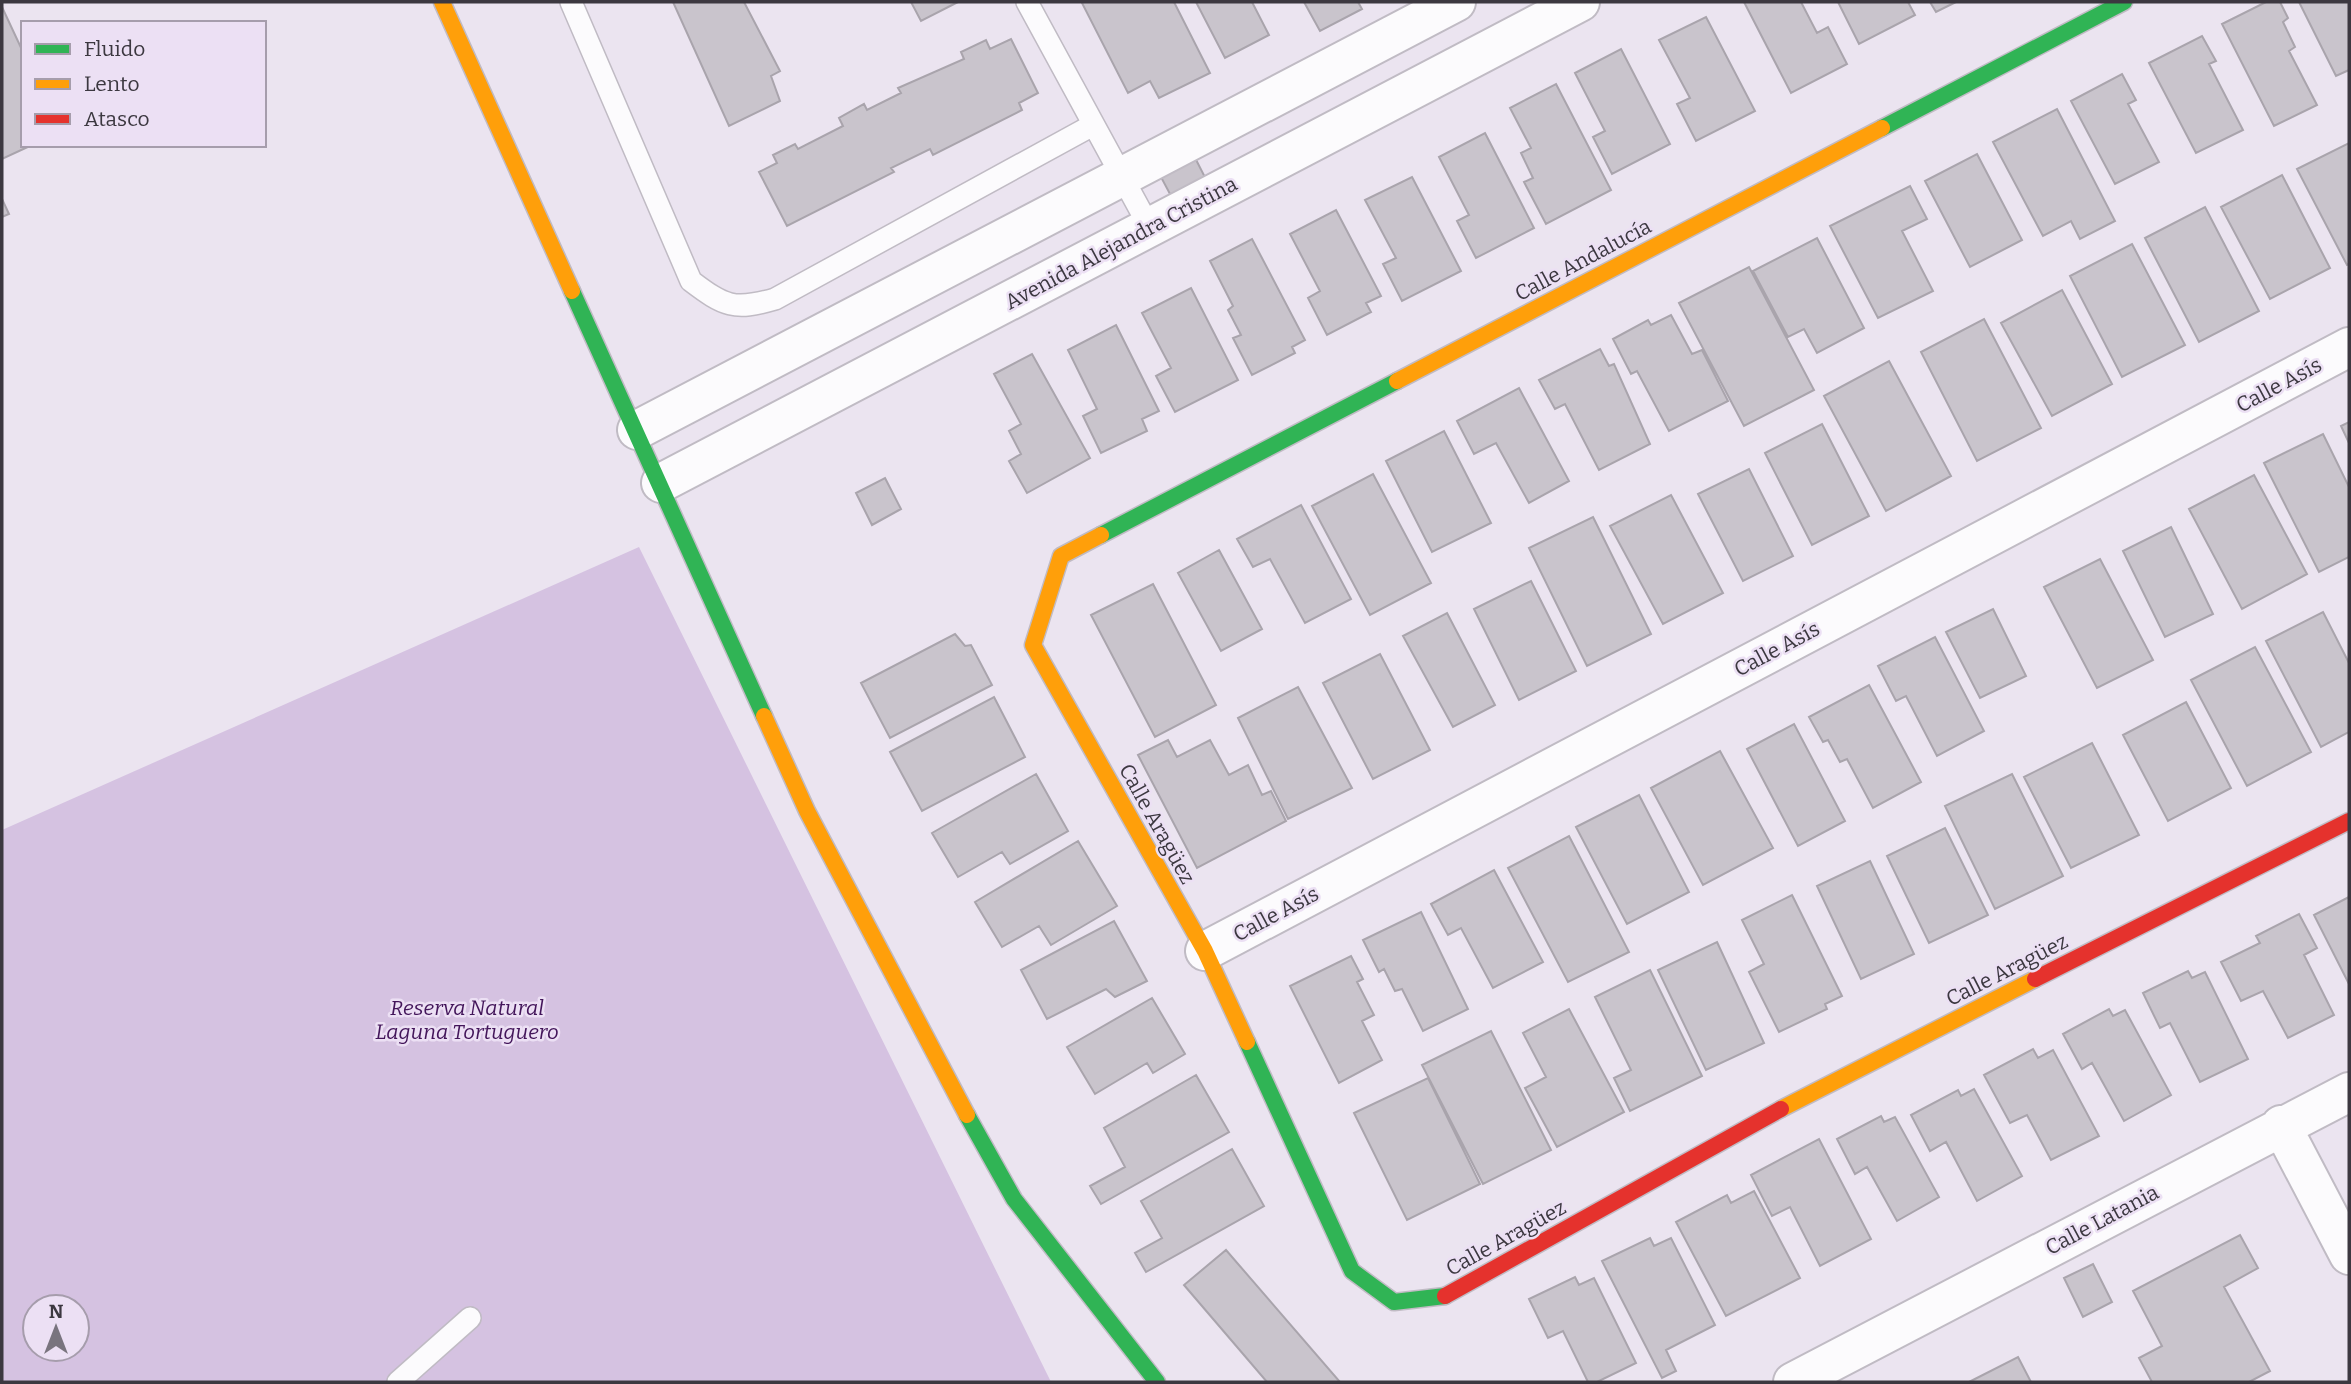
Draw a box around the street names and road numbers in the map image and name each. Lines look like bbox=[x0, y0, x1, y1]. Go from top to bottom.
street label: Avenida Alejandra Cristina bbox=[1000, 170, 1242, 315]
street label: Calle Andalucía bbox=[1510, 213, 1656, 307]
street label: Calle Asís bbox=[2232, 352, 2326, 418]
street label: Calle Asís bbox=[1730, 616, 1824, 682]
street label: Calle Aragüez bbox=[1113, 759, 1201, 889]
street label: Calle Asís bbox=[1229, 881, 1323, 947]
street label: Calle Aragüez bbox=[1942, 928, 2072, 1012]
street label: Calle Latania bbox=[2041, 1179, 2164, 1261]
street label: Calle Aragüez bbox=[1441, 1194, 1571, 1282]

